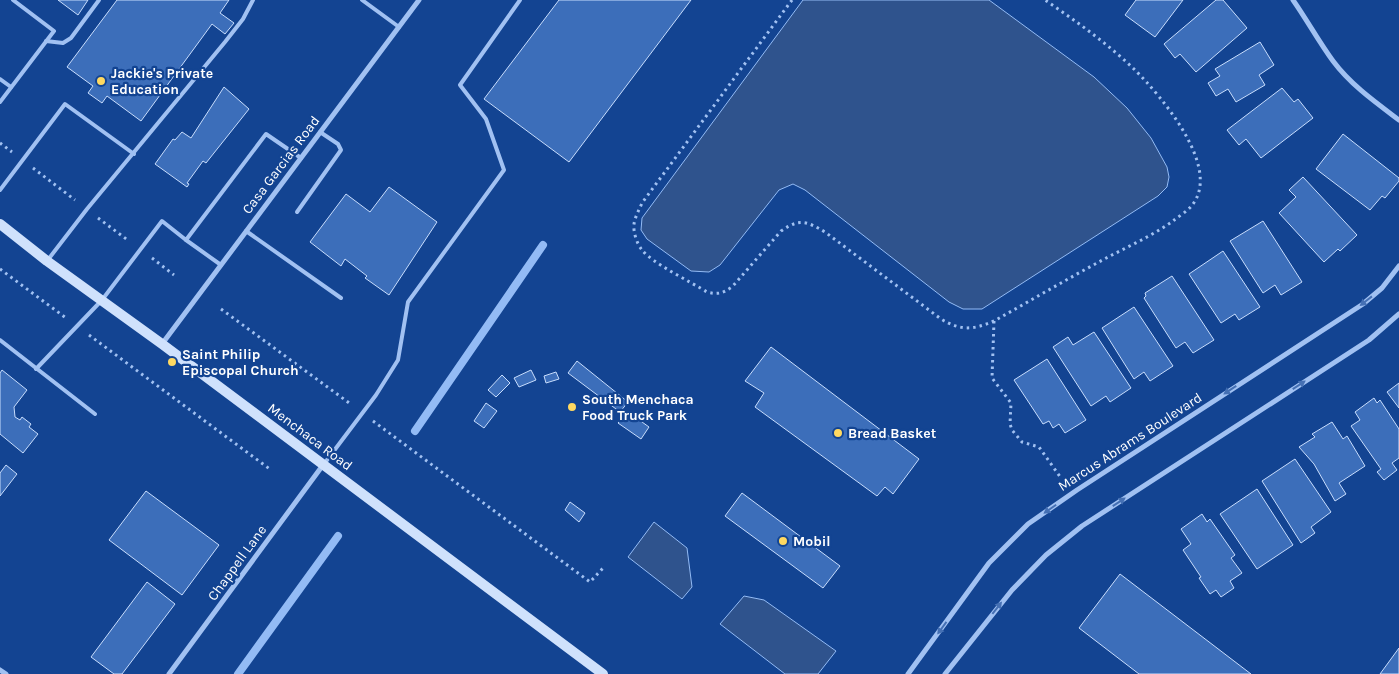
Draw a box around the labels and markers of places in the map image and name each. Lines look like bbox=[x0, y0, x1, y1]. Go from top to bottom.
place label: Jackie's Private Education bbox=[111, 65, 213, 98]
marker: Jackie's Private Education bbox=[95, 75, 107, 87]
place label: Saint Philip Episcopal Church bbox=[182, 346, 299, 379]
marker: Saint Philip Episcopal Church bbox=[166, 356, 178, 368]
place label: South Menchaca Food Truck Park bbox=[582, 391, 694, 424]
marker: South Menchaca Food Truck Park bbox=[566, 401, 578, 413]
place label: Bread Basket bbox=[848, 425, 937, 442]
marker: Bread Basket bbox=[832, 427, 844, 439]
place label: Mobil bbox=[793, 533, 831, 550]
marker: Mobil bbox=[777, 535, 789, 547]

